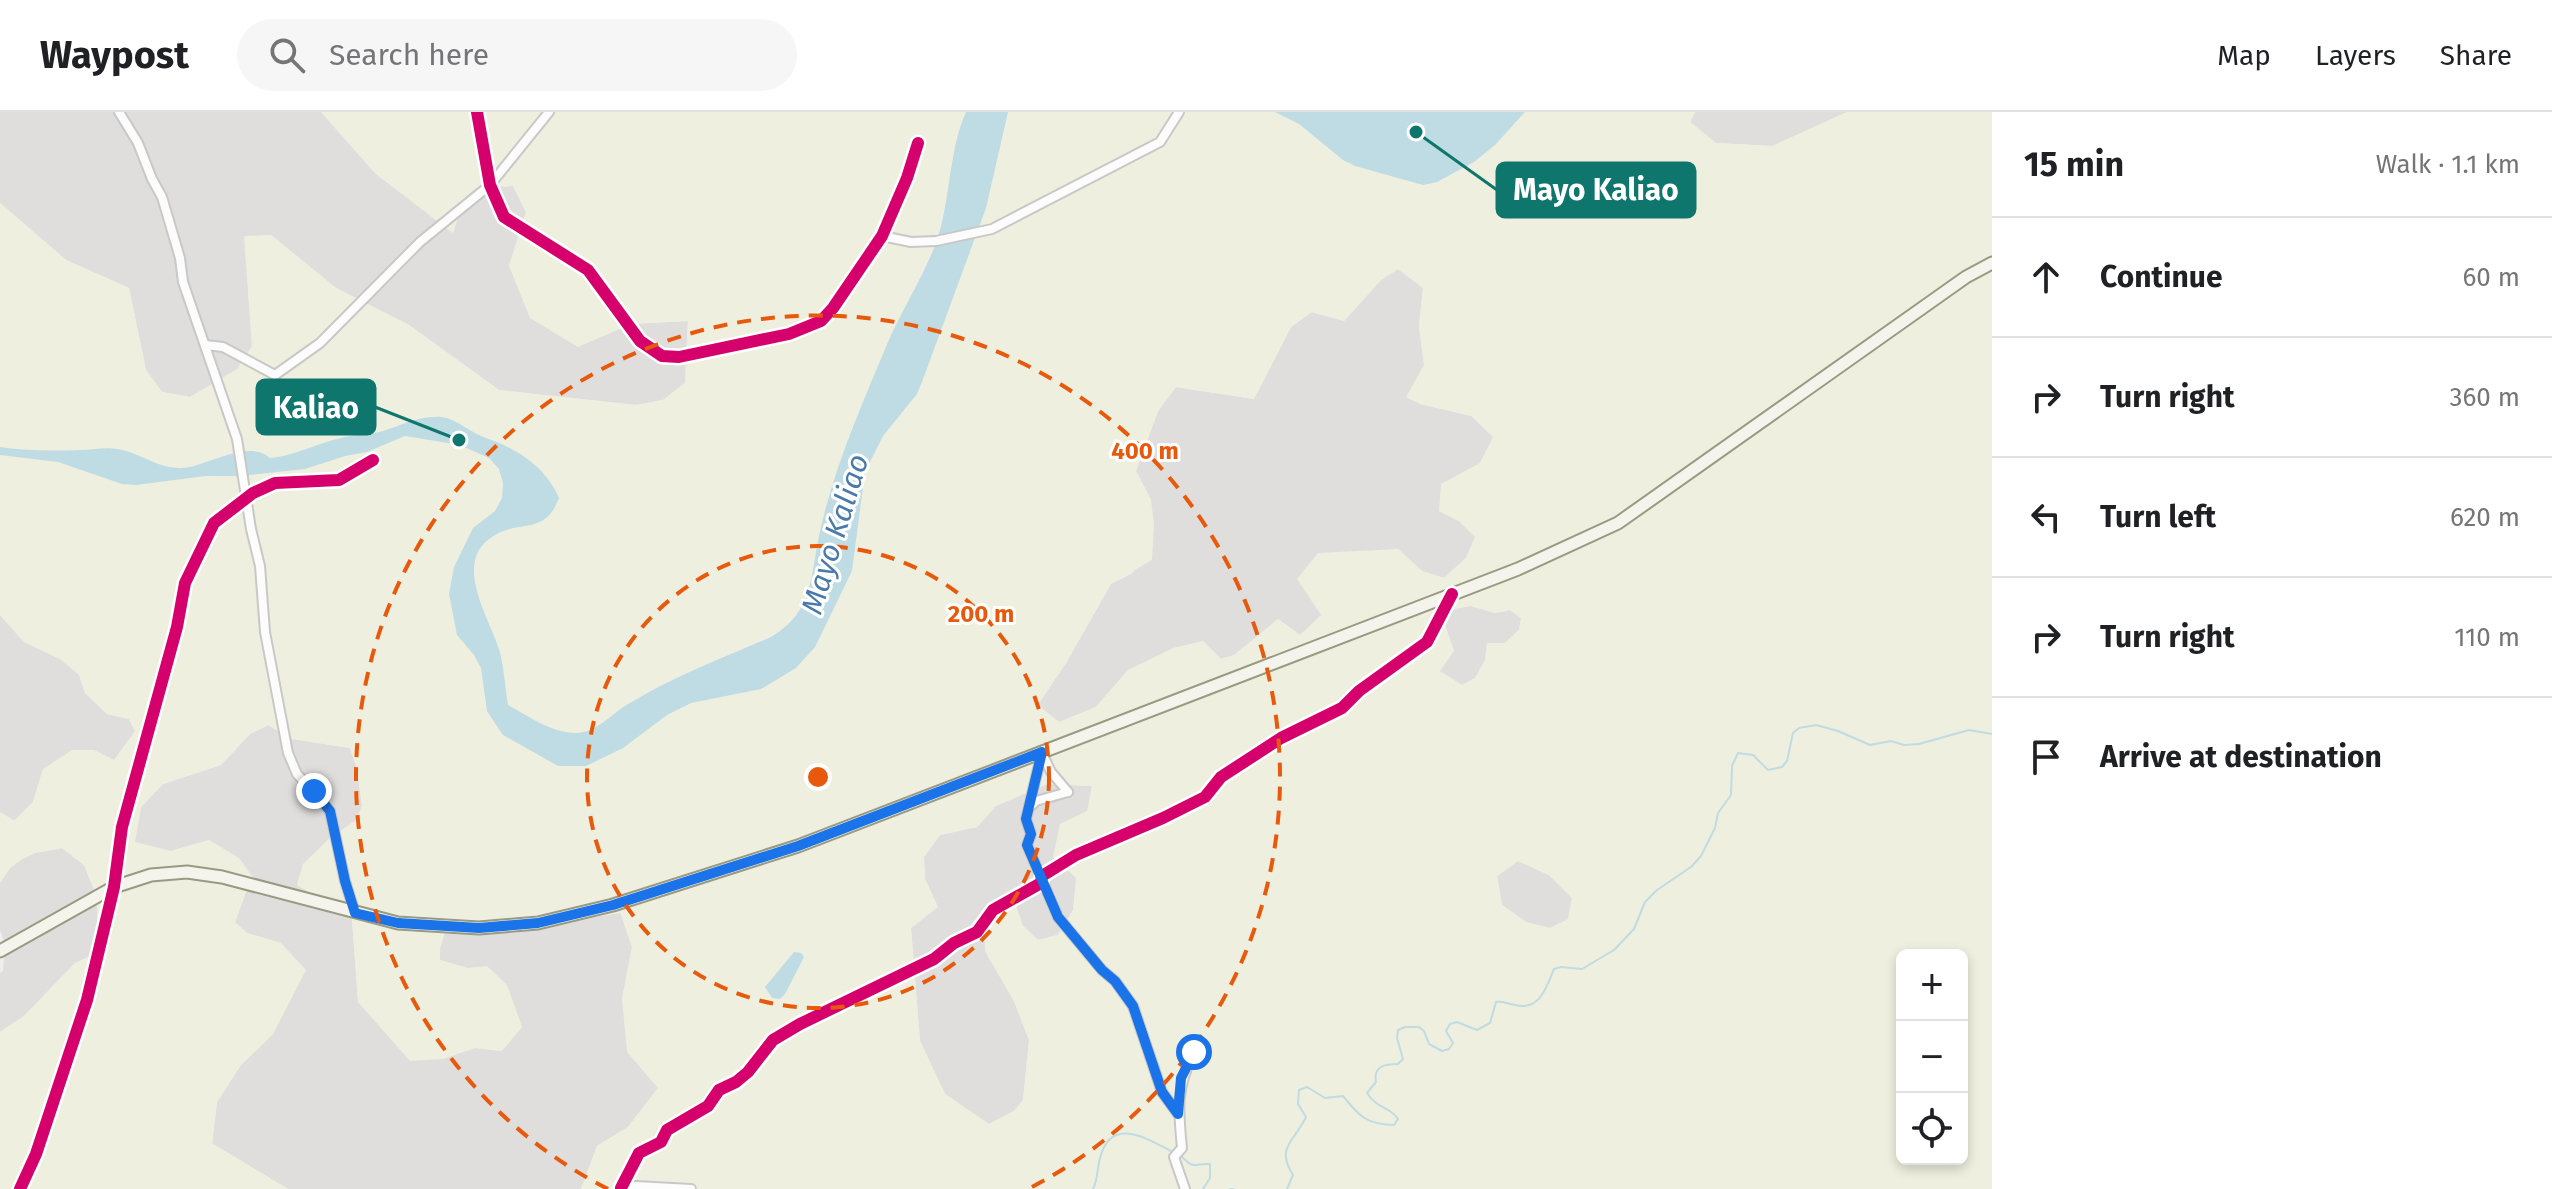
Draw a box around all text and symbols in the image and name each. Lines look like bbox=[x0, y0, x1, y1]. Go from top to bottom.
search box bbox=[237, 19, 797, 91]
text: Waypost bbox=[40, 32, 189, 78]
icon: search bbox=[265, 33, 309, 77]
text: Search here bbox=[329, 37, 489, 73]
text: Map bbox=[2217, 39, 2271, 72]
text: Layers bbox=[2315, 39, 2396, 72]
text: Share bbox=[2440, 39, 2512, 72]
text: 15 min bbox=[2024, 144, 2124, 185]
text: Walk · 1.1 km bbox=[2376, 149, 2520, 180]
callout: Mayo Kaliao bbox=[1497, 163, 1695, 217]
text: Mayo Kaliao bbox=[1513, 172, 1679, 208]
icon: ahead bbox=[2024, 255, 2068, 299]
text: Continue bbox=[2100, 259, 2223, 295]
text: 60 m bbox=[2462, 262, 2520, 293]
icon: right bbox=[2024, 375, 2068, 419]
text: Turn right bbox=[2100, 379, 2235, 415]
callout: Kaliao bbox=[257, 380, 375, 434]
text: 360 m bbox=[2449, 382, 2520, 413]
text: Kaliao bbox=[273, 390, 359, 426]
text: 400 m bbox=[1111, 437, 1179, 465]
water label: Mayo Kaliao bbox=[794, 450, 876, 618]
icon: left bbox=[2024, 495, 2068, 539]
text: Turn left bbox=[2100, 499, 2216, 535]
text: 620 m bbox=[2450, 502, 2520, 533]
text: 200 m bbox=[948, 600, 1014, 628]
icon: right bbox=[2024, 615, 2068, 659]
text: Turn right bbox=[2100, 619, 2235, 655]
text: 110 m bbox=[2454, 622, 2520, 653]
icon: arrive bbox=[2024, 735, 2068, 779]
text: Arrive at destination bbox=[2100, 739, 2382, 775]
centre of rings bbox=[804, 763, 832, 791]
route end bbox=[296, 773, 332, 809]
map controls bbox=[1896, 949, 1968, 1165]
button: + bbox=[1896, 949, 1968, 1021]
button: − bbox=[1896, 1021, 1968, 1093]
route start bbox=[1176, 1034, 1212, 1070]
button: locate bbox=[1896, 1093, 1968, 1165]

